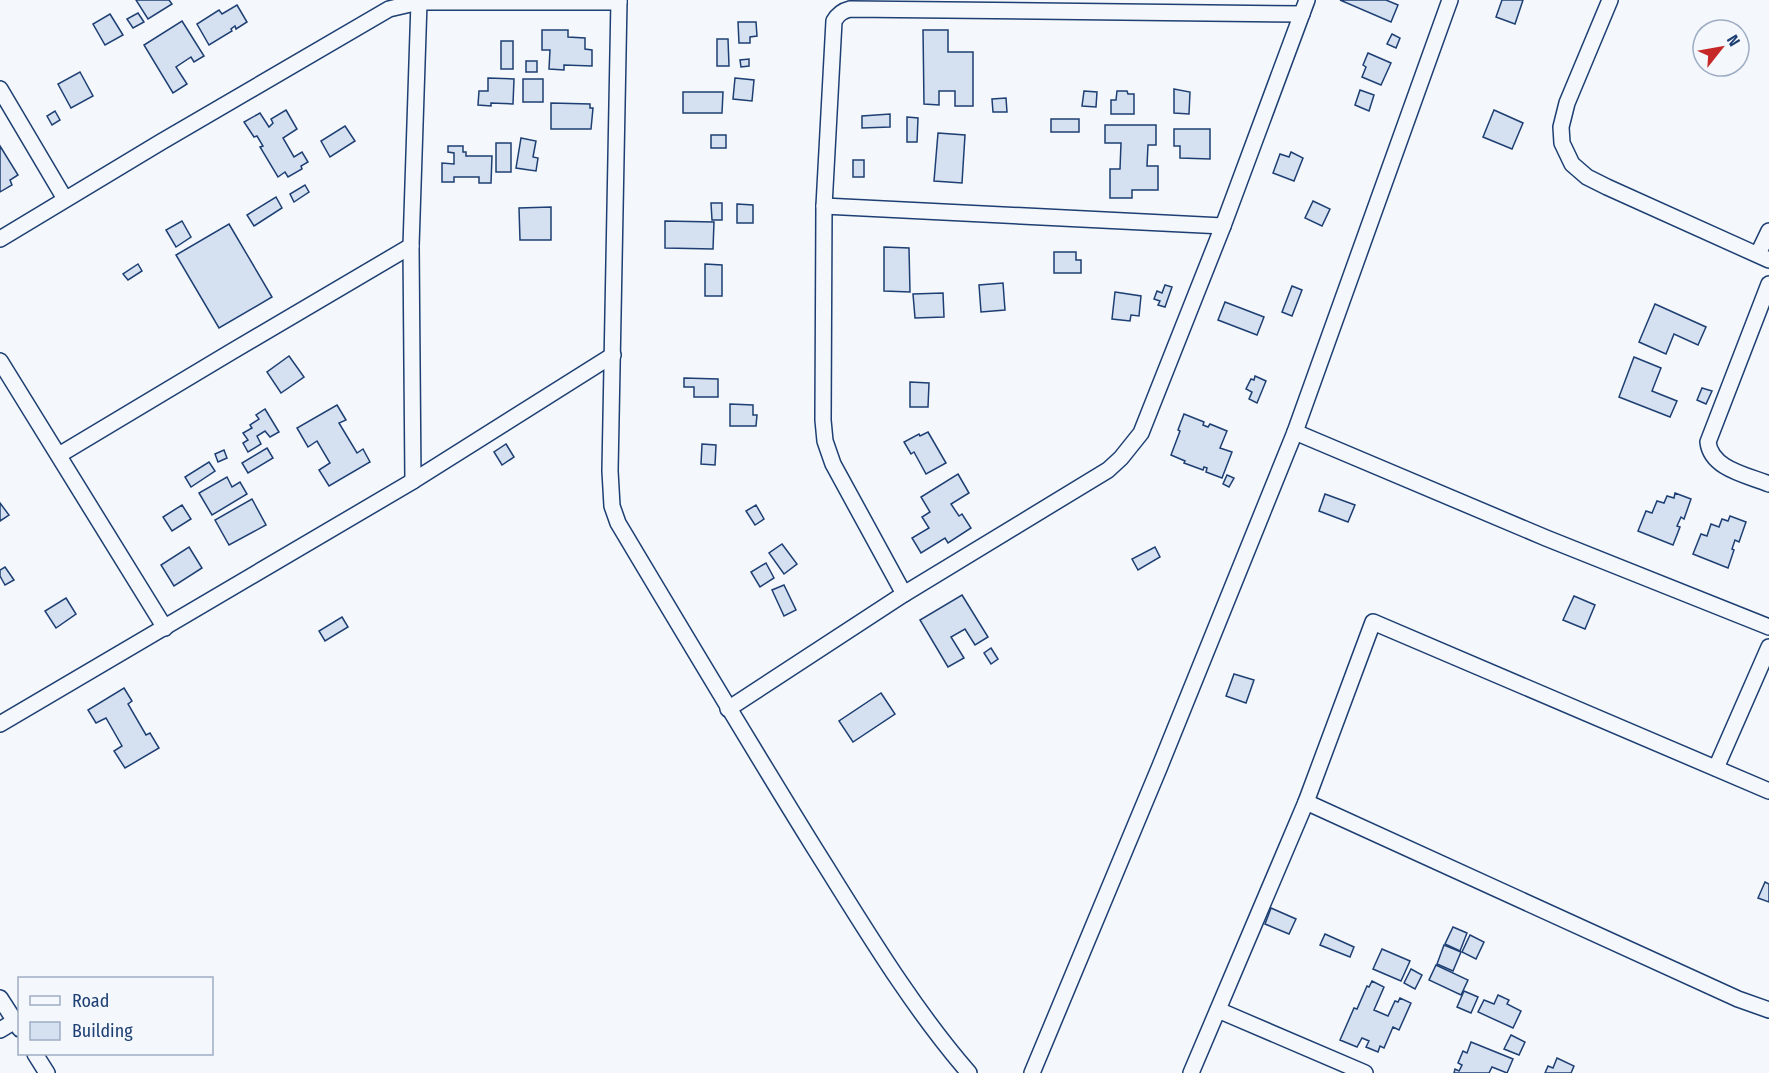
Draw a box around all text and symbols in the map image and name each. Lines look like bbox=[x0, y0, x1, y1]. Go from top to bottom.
north arrow bbox=[1691, 18, 1751, 78]
text: N bbox=[1723, 32, 1744, 50]
legend bbox=[18, 977, 213, 1055]
text: Road bbox=[72, 990, 109, 1012]
text: Building bbox=[72, 1020, 133, 1042]

